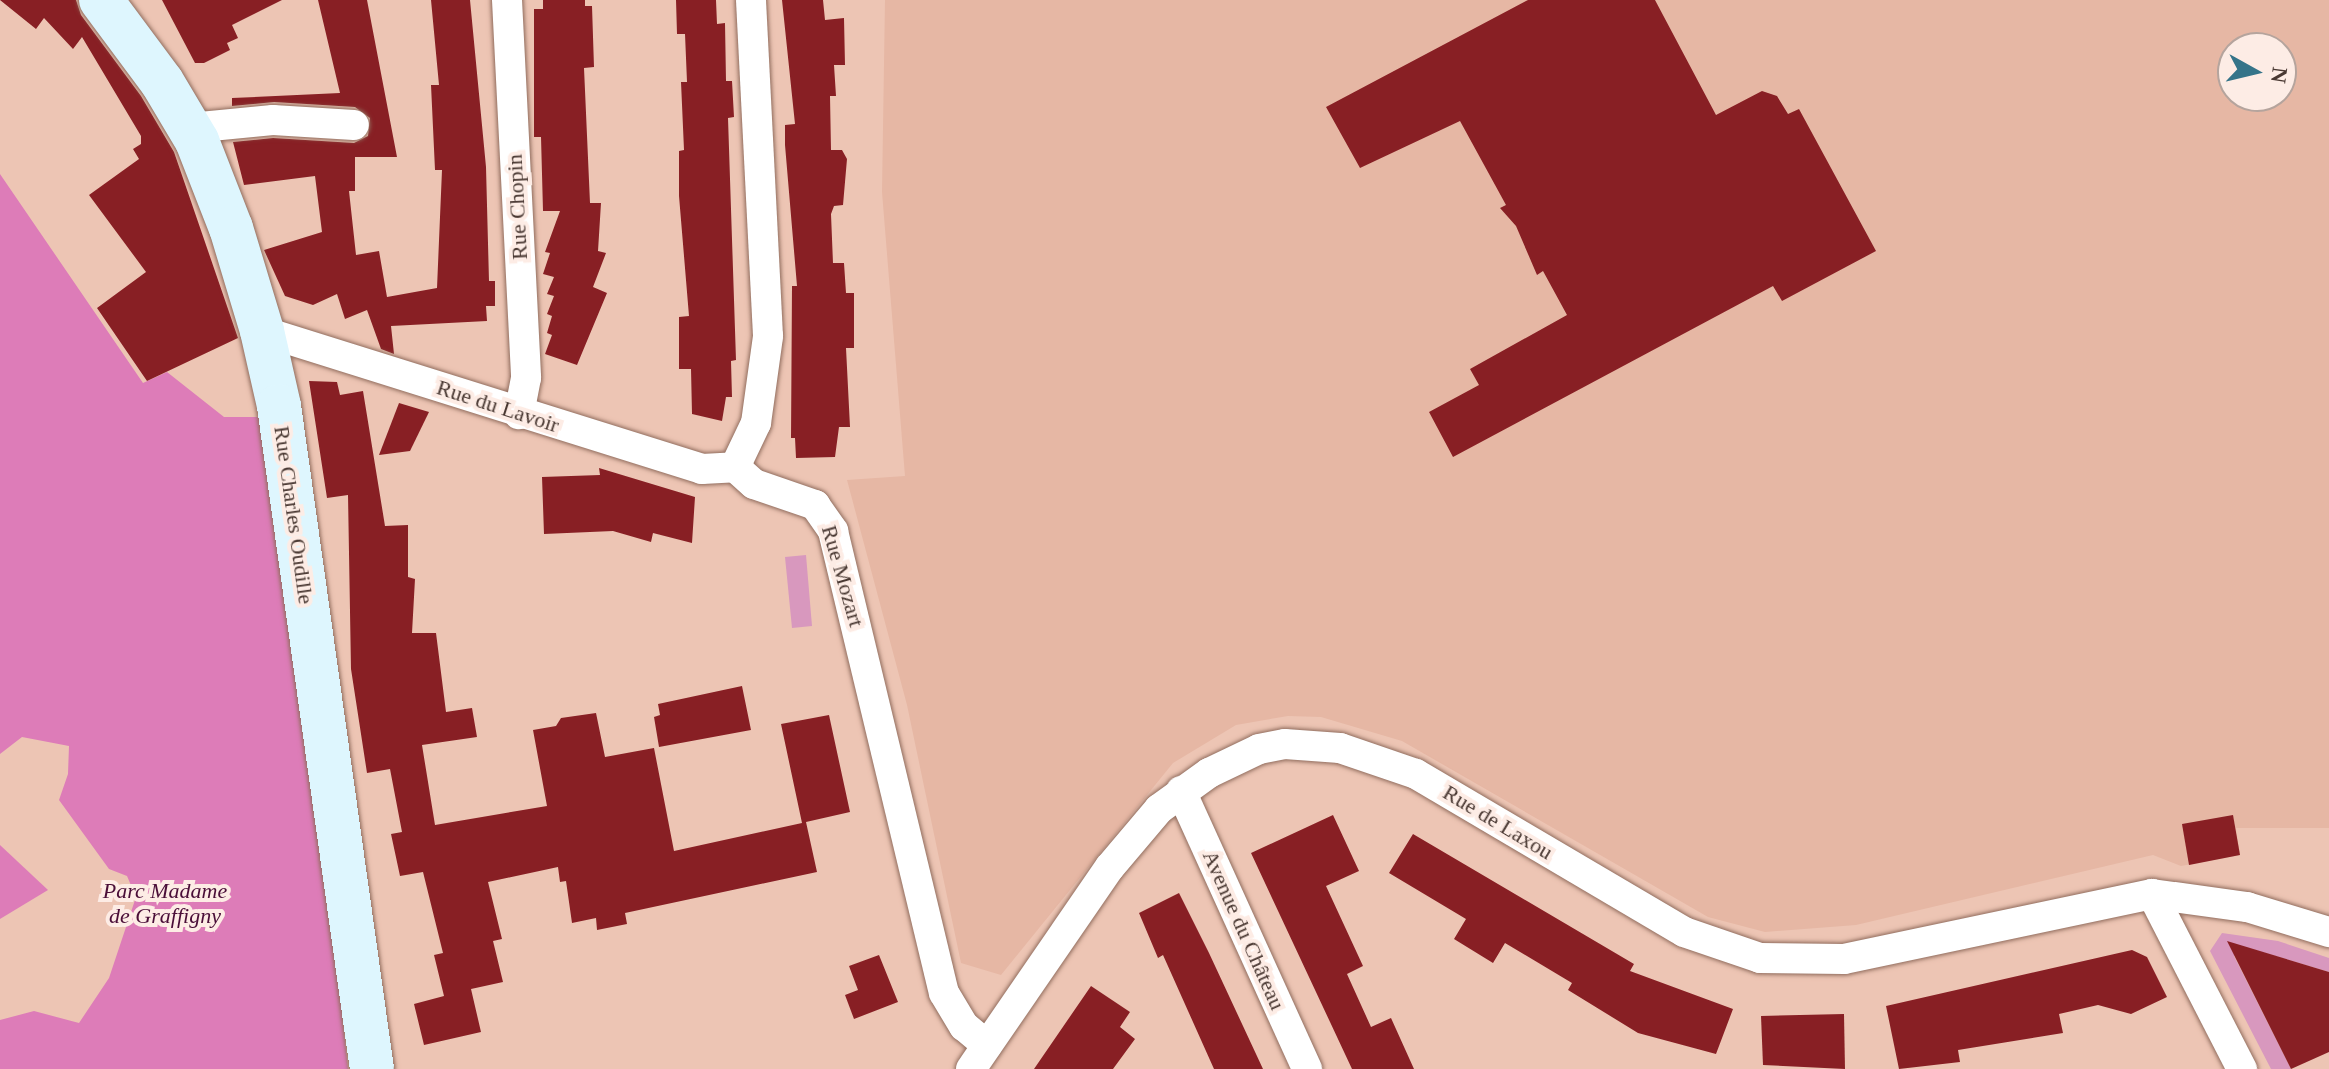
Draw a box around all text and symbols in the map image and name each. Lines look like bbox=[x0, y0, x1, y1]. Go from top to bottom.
north arrow bbox=[2217, 32, 2297, 112]
text: N bbox=[2266, 66, 2293, 85]
street label: Rue Chopin bbox=[501, 154, 533, 260]
street label: Rue du Lavoir bbox=[433, 374, 563, 438]
street label: Rue Charles Oudille bbox=[268, 424, 320, 606]
street label: Rue Mozart bbox=[816, 522, 870, 630]
street label: Rue de Laxou bbox=[1438, 779, 1558, 865]
street label: Avenue du Château bbox=[1197, 846, 1291, 1014]
park label: Parc Madame de Graffigny bbox=[103, 877, 227, 928]

